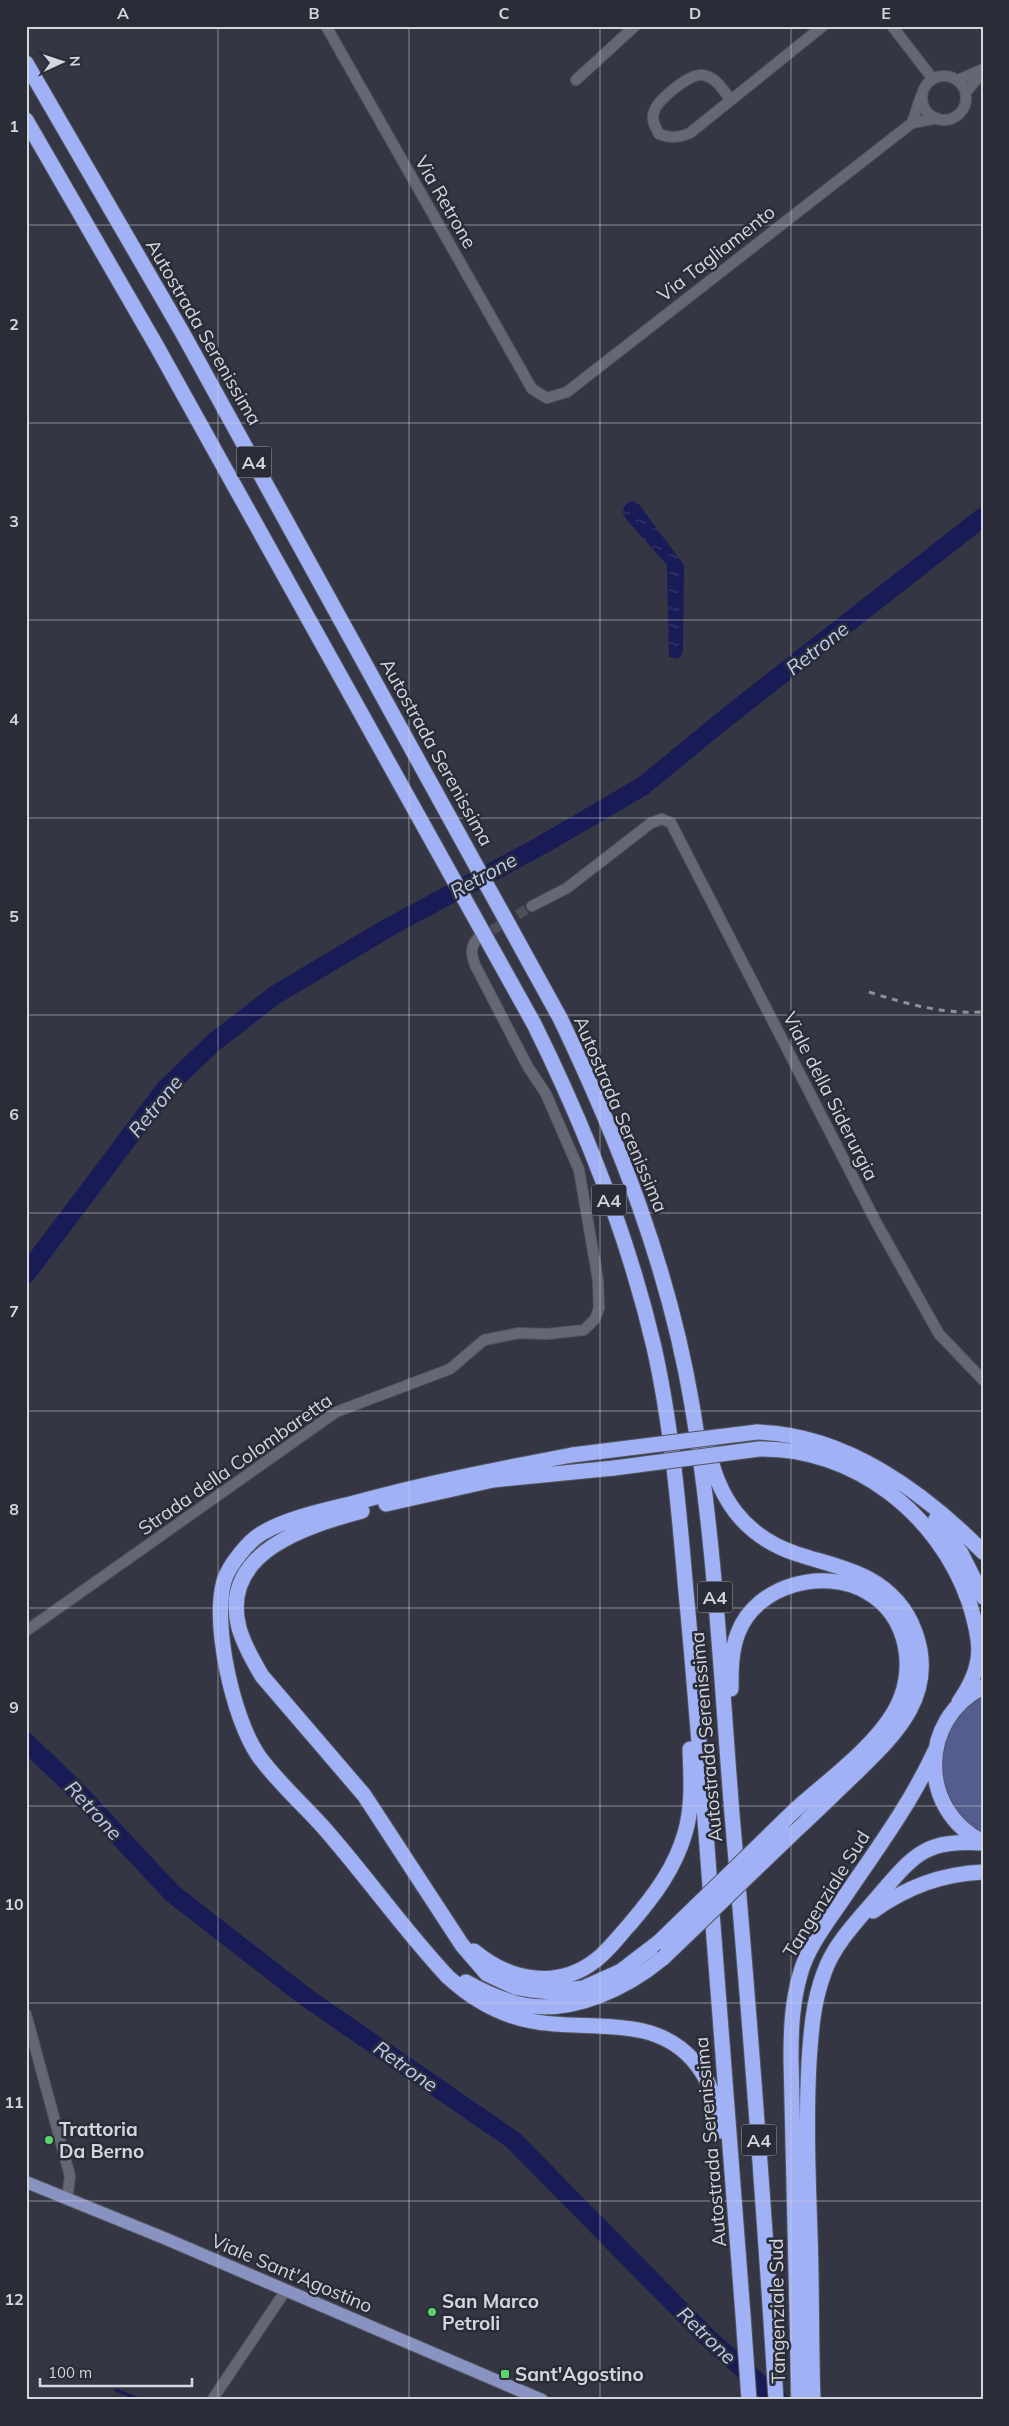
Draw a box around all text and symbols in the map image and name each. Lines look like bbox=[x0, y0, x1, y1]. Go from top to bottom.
text: A bbox=[117, 3, 129, 23]
text: B bbox=[308, 3, 320, 23]
text: C bbox=[499, 3, 510, 23]
text: D bbox=[689, 3, 701, 23]
text: E bbox=[881, 3, 891, 23]
north arrow bbox=[38, 38, 88, 88]
text: N bbox=[66, 56, 84, 67]
text: 1 bbox=[9, 116, 19, 136]
street label: Via Retrone bbox=[410, 151, 482, 253]
street label: Via Tagliamento bbox=[652, 200, 780, 306]
street label: Autostrada Serenissima bbox=[141, 235, 267, 429]
text: 2 bbox=[9, 314, 19, 334]
road number: A4 bbox=[236, 447, 272, 478]
text: 3 bbox=[9, 511, 19, 531]
water label: Retrone bbox=[781, 616, 853, 680]
street label: Autostrada Serenissima bbox=[375, 654, 499, 850]
text: 4 bbox=[9, 709, 19, 729]
water label: Retrone bbox=[445, 846, 521, 904]
text: 5 bbox=[9, 906, 19, 926]
street label: Viale della Siderurgia bbox=[778, 1008, 884, 1184]
street label: Autostrada Serenissima bbox=[569, 1012, 673, 1216]
water label: Retrone bbox=[122, 1070, 188, 1142]
text: 6 bbox=[9, 1104, 19, 1124]
road number: A4 bbox=[592, 1184, 626, 1216]
text: 7 bbox=[9, 1301, 19, 1321]
street label: Strada della Colombaretta bbox=[133, 1388, 337, 1540]
text: 8 bbox=[9, 1499, 19, 1519]
road number: A4 bbox=[698, 1581, 732, 1612]
street label: Autostrada Serenissima bbox=[685, 1631, 727, 1843]
text: 9 bbox=[9, 1697, 19, 1717]
water label: Retrone bbox=[60, 1775, 128, 1845]
street label: Tangenziale Sud bbox=[777, 1826, 875, 1962]
text: 10 bbox=[4, 1894, 24, 1914]
water label: Retrone bbox=[369, 2035, 443, 2097]
street label: Autostrada Serenissima bbox=[689, 2036, 731, 2248]
text: 11 bbox=[4, 2092, 24, 2112]
place label: Trattoria Da Berno bbox=[59, 2117, 144, 2163]
road number: A4 bbox=[742, 2124, 776, 2156]
marker: Trattoria Da Berno bbox=[43, 2134, 55, 2146]
street label: Viale Sant'Agostino bbox=[208, 2228, 376, 2318]
street label: Tangenziale Sud bbox=[764, 2238, 790, 2384]
text: 12 bbox=[4, 2289, 24, 2309]
place label: San Marco Petroli bbox=[442, 2289, 539, 2335]
water label: Retrone bbox=[672, 2301, 742, 2369]
marker: San Marco Petroli bbox=[426, 2306, 438, 2318]
scale bar bbox=[40, 2356, 192, 2388]
place label: Sant'Agostino bbox=[515, 2362, 644, 2386]
text: 100 m bbox=[48, 2363, 92, 2382]
marker: Sant'Agostino bbox=[499, 2368, 511, 2380]

